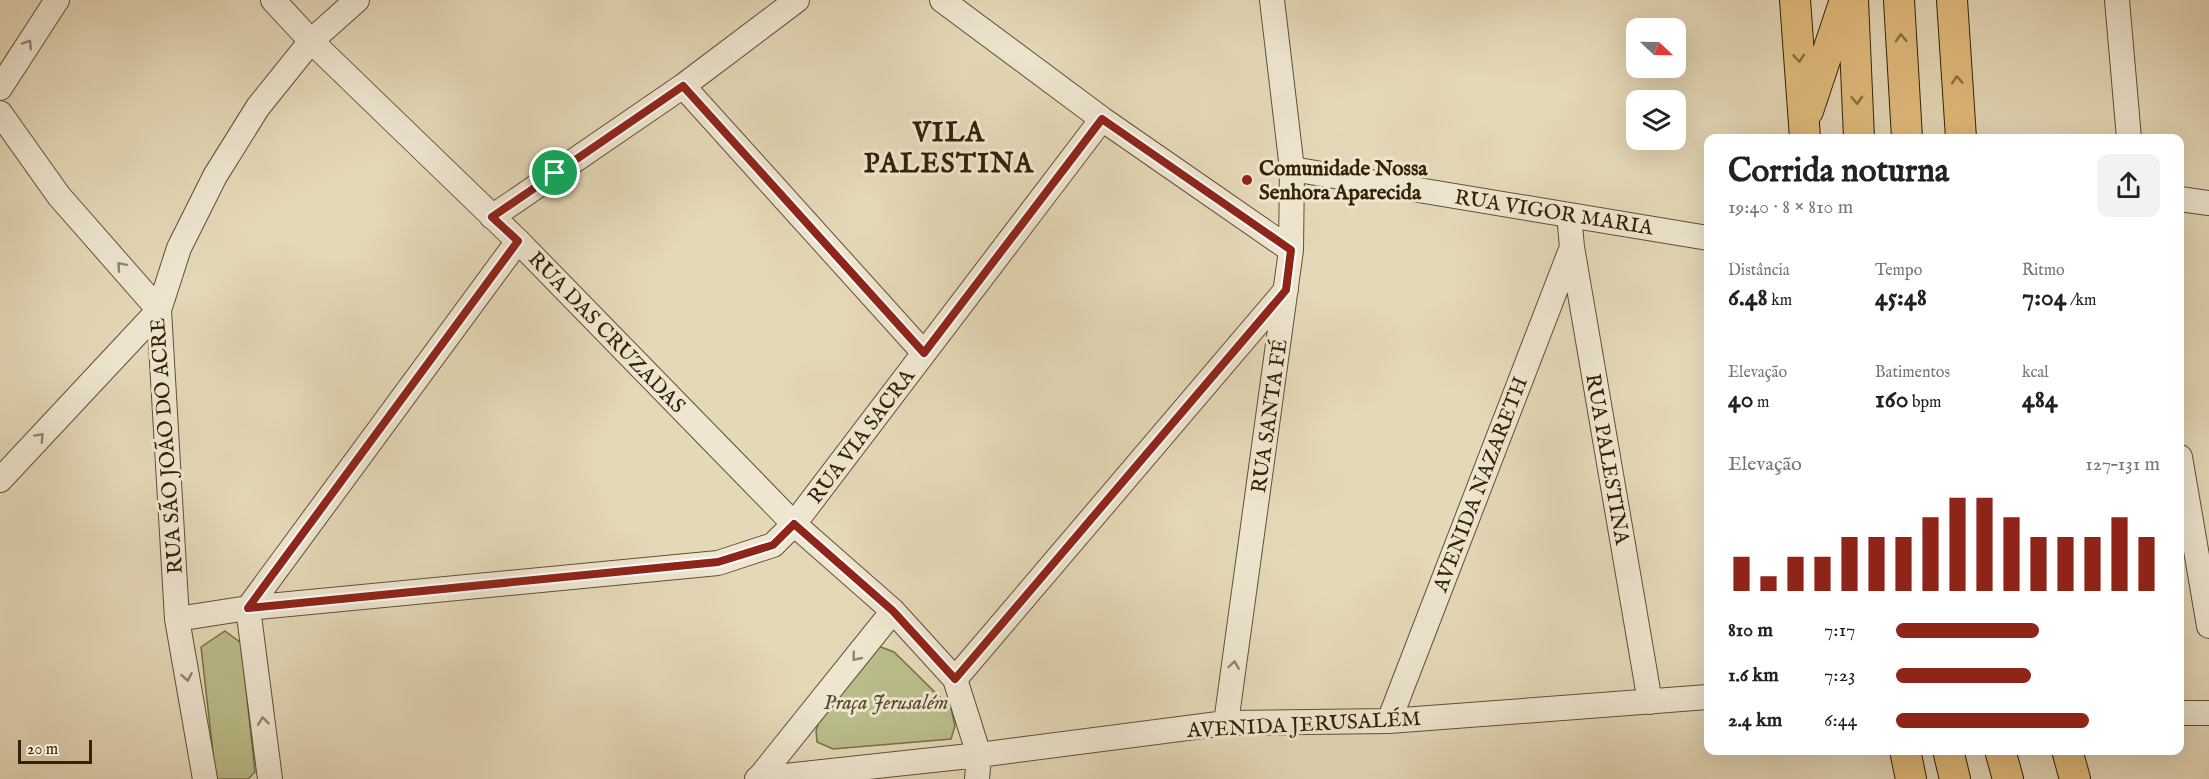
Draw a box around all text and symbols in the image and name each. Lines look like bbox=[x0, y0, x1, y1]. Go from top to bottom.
north arrow bbox=[1626, 18, 1686, 78]
map controls bbox=[1626, 18, 1686, 150]
one-way arrow bbox=[1894, 33, 1907, 42]
one-way arrow bbox=[21, 40, 33, 50]
one-way arrow bbox=[1792, 54, 1805, 63]
one-way arrow bbox=[1951, 75, 1964, 84]
button: layers bbox=[1626, 90, 1686, 150]
one-way arrow bbox=[1851, 96, 1864, 105]
district label: VILA PALESTINA bbox=[864, 117, 1035, 182]
pin bbox=[529, 147, 580, 198]
text: Corrida noturna bbox=[1728, 151, 1949, 193]
button: share bbox=[2097, 154, 2160, 217]
icon: arrive bbox=[538, 156, 571, 189]
place label: Comunidade Nossa Senhora Aparecida bbox=[1259, 156, 1428, 207]
marker: Comunidade Nossa Senhora Aparecida bbox=[1240, 173, 1254, 187]
street label: RUA VIGOR MARIA bbox=[1453, 184, 1656, 243]
text: 19:40 · 8 × 810 m bbox=[1728, 195, 1853, 220]
street label: RUA DAS CRUZADAS bbox=[522, 246, 690, 420]
text: Distância bbox=[1728, 261, 1790, 281]
text: Tempo bbox=[1875, 261, 1922, 281]
text: Ritmo bbox=[2022, 261, 2065, 281]
one-way arrow bbox=[117, 262, 128, 273]
text: 6.48 bbox=[1728, 281, 1768, 314]
text: 45:48 bbox=[1875, 281, 1927, 314]
text: 7:04 bbox=[2022, 281, 2067, 314]
text: km bbox=[1768, 291, 1792, 311]
text: /km bbox=[2067, 291, 2096, 311]
street label: RUA SÃO JOÃO DO ACRE bbox=[144, 317, 190, 575]
street label: RUA SANTA FÉ bbox=[1245, 337, 1295, 495]
street label: RUA VIA SACRA bbox=[803, 363, 922, 510]
text: Elevação bbox=[1728, 363, 1787, 383]
text: Batimentos bbox=[1875, 363, 1950, 383]
text: kcal bbox=[2022, 363, 2049, 383]
street label: RUA PALESTINA bbox=[1578, 372, 1635, 548]
street label: AVENIDA NAZARETH bbox=[1427, 373, 1535, 597]
text: 40 bbox=[1728, 383, 1754, 416]
text: 160 bbox=[1875, 383, 1908, 416]
text: 484 bbox=[2022, 383, 2058, 416]
text: m bbox=[1754, 393, 1769, 413]
text: bpm bbox=[1908, 393, 1941, 413]
one-way arrow bbox=[33, 434, 44, 444]
text: Elevação bbox=[1728, 452, 1802, 477]
text: 127–131 m bbox=[2085, 452, 2160, 477]
text: 810 m bbox=[1728, 618, 1773, 643]
text: 7:17 bbox=[1824, 618, 1855, 643]
one-way arrow bbox=[853, 650, 864, 661]
one-way arrow bbox=[1227, 661, 1239, 670]
text: 1.6 km bbox=[1728, 663, 1779, 688]
text: 7:23 bbox=[1824, 663, 1855, 688]
one-way arrow bbox=[180, 671, 193, 681]
park label: Praça Jerusalém bbox=[824, 690, 949, 717]
street label: AVENIDA JERUSALÉM bbox=[1185, 705, 1422, 745]
text: 2.4 km bbox=[1728, 708, 1782, 733]
text: 6:44 bbox=[1824, 708, 1857, 733]
one-way arrow bbox=[257, 716, 269, 726]
scale bar bbox=[18, 737, 92, 764]
text: 20 m bbox=[27, 740, 58, 760]

